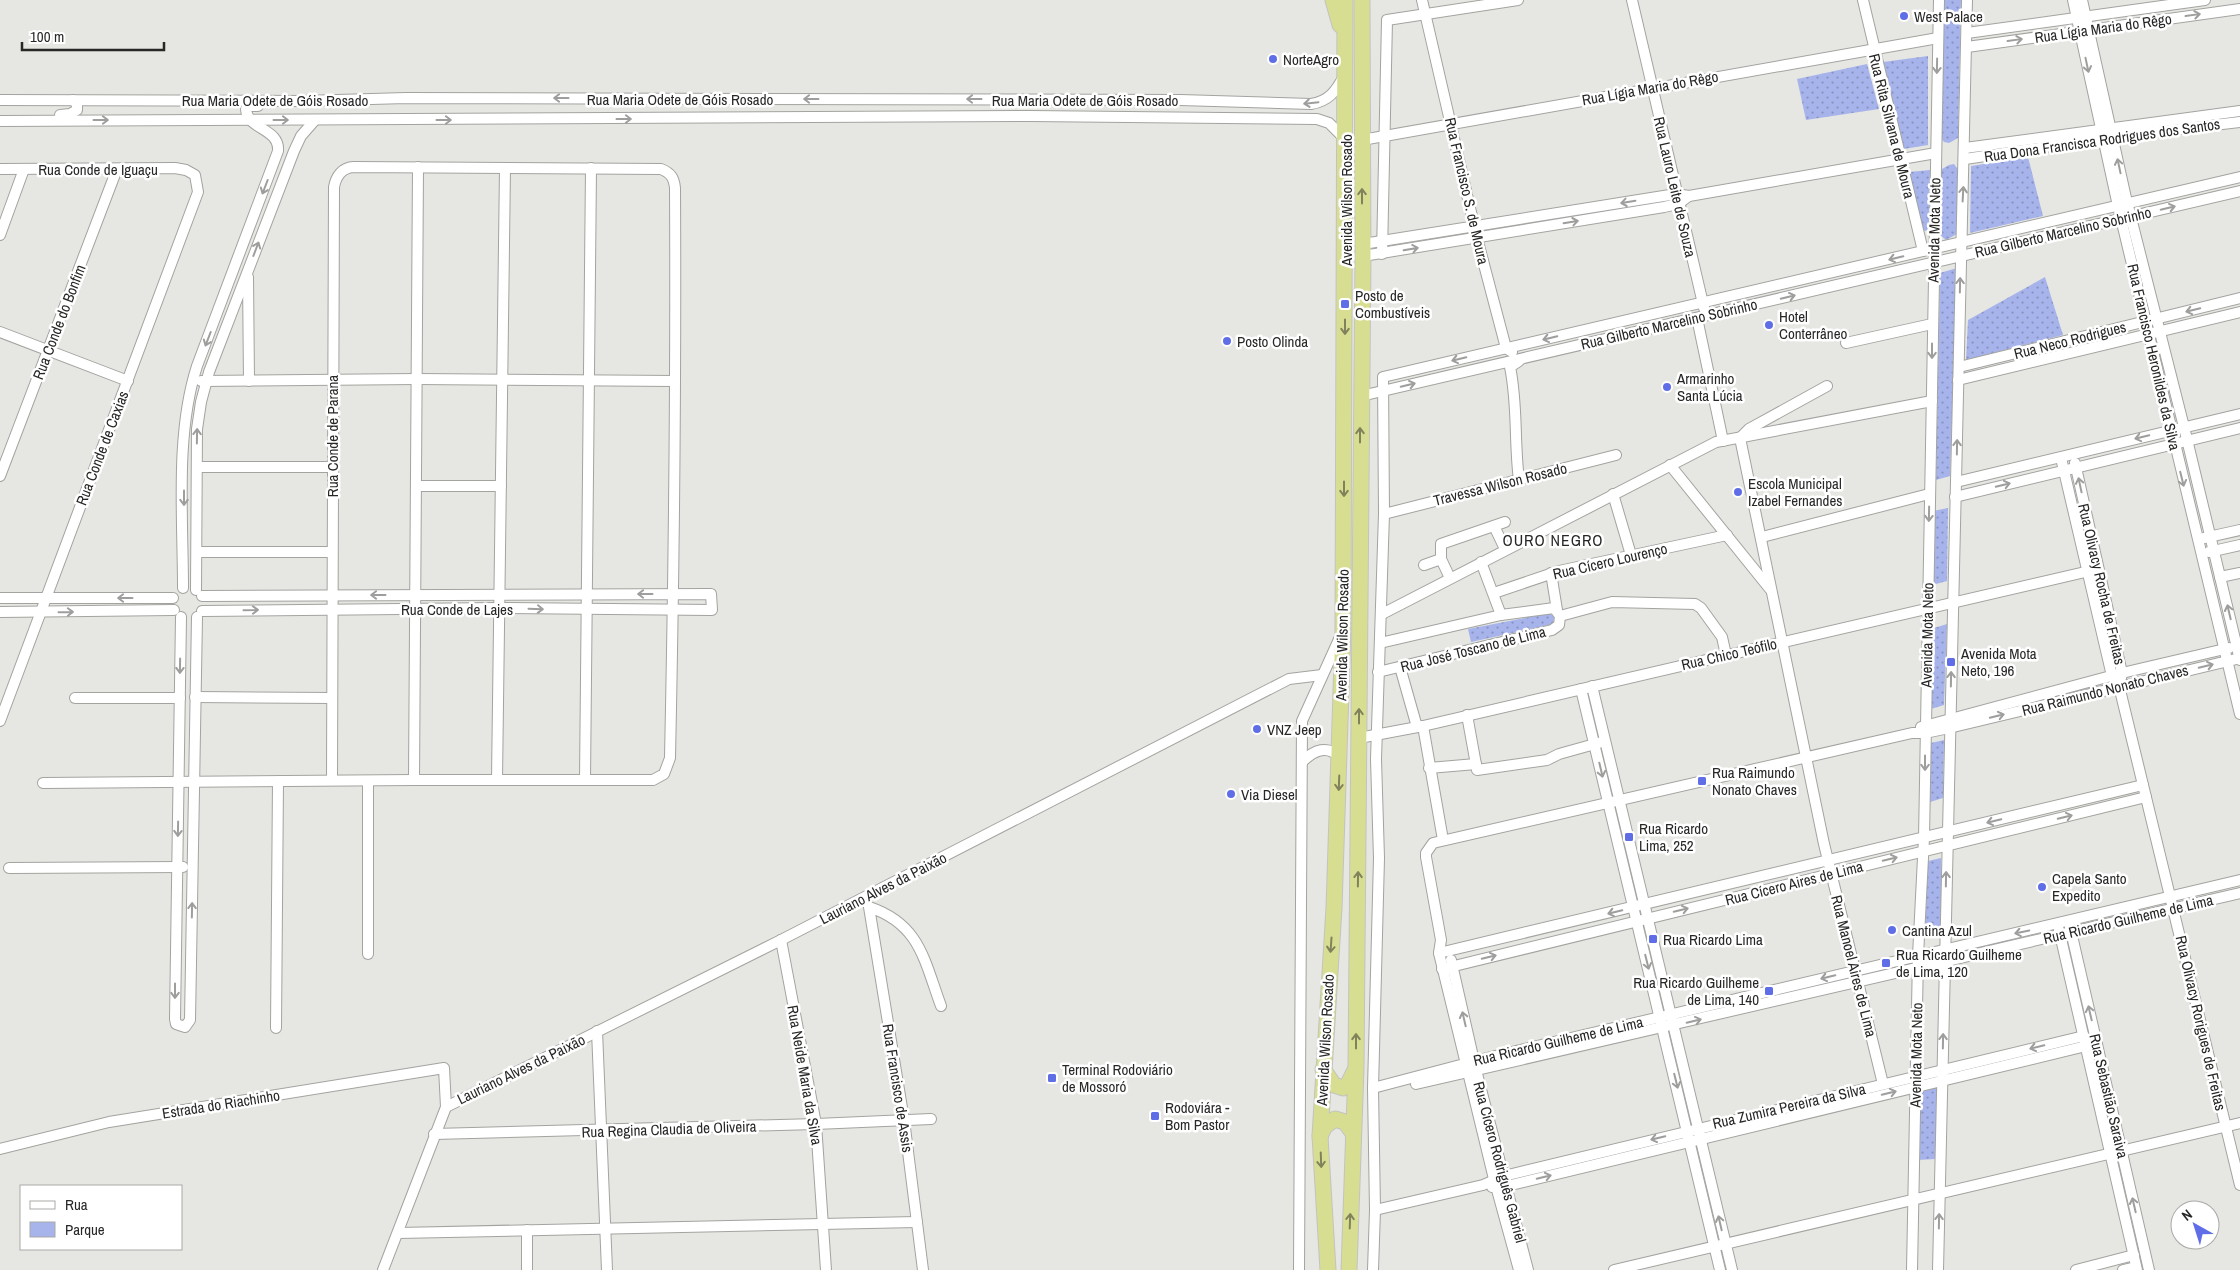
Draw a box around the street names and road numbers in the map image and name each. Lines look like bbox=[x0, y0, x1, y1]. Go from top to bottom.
street label: Rua Lígia Maria do Rêgo bbox=[2033, 8, 2173, 48]
street label: Rua Rita Silvana de Moura bbox=[1864, 51, 1920, 201]
street label: Rua Lígia Maria do Rêgo bbox=[1580, 66, 1720, 110]
street label: Rua Maria Odete de Góis Rosado bbox=[587, 89, 773, 110]
street label: Rua Maria Odete de Góis Rosado bbox=[182, 90, 368, 111]
street label: Rua Maria Odete de Góis Rosado bbox=[992, 90, 1178, 111]
street label: Rua Dona Francisca Rodrigues dos Santos bbox=[1983, 113, 2221, 167]
street label: Rua Francisco S. de Moura bbox=[1440, 115, 1494, 267]
street label: Rua Lauro Leite de Souza bbox=[1649, 115, 1701, 259]
street label: Avenida Wilson Rosado bbox=[1336, 134, 1357, 267]
street label: Rua Conde de Iguaçu bbox=[38, 159, 158, 180]
street label: Avenida Mota Neto bbox=[1923, 177, 1945, 284]
street label: Rua Gilberto Marcelino Sobrinho bbox=[1973, 201, 2153, 263]
street label: Rua Conde do Bonfim bbox=[27, 261, 91, 383]
street label: Rua Francisco Heronildes da Silva bbox=[2122, 262, 2186, 452]
street label: Rua Gilberto Marcelino Sobrinho bbox=[1579, 293, 1759, 355]
street label: Rua Neco Rodrigues bbox=[2012, 316, 2128, 364]
street label: Rua Conde de Parana bbox=[322, 375, 343, 497]
street label: Rua Conde de Caxias bbox=[71, 388, 133, 508]
street label: Travessa Wilson Rosado bbox=[1431, 457, 1569, 511]
street label: Rua Olivacy Rocha de Freitas bbox=[2073, 501, 2131, 667]
street label: Rua Cícero Lourenço bbox=[1551, 538, 1669, 584]
street label: Avenida Wilson Rosado bbox=[1330, 569, 1354, 702]
street label: Avenida Mota Neto bbox=[1916, 582, 1938, 689]
street label: Rua Conde de Lajes bbox=[401, 599, 513, 620]
street label: Rua José Toscano de Lima bbox=[1398, 621, 1548, 677]
street label: Rua Chico Teófilo bbox=[1679, 633, 1779, 675]
street label: Rua Raimundo Nonato Chaves bbox=[2020, 659, 2190, 721]
street label: Lauriano Alves da Paixão bbox=[816, 847, 950, 929]
street label: Rua Cícero Aires de Lima bbox=[1723, 856, 1865, 910]
street label: Rua Ricardo Guilheme de Lima bbox=[2041, 889, 2215, 949]
street label: Rua Manoel Aires de Lima bbox=[1826, 893, 1882, 1039]
street label: Rua Olivacy Rorigues de Freitas bbox=[2171, 933, 2231, 1113]
street label: Avenida Wilson Rosado bbox=[1311, 974, 1339, 1107]
street label: Avenida Mota Neto bbox=[1905, 1002, 1927, 1109]
street label: Rua Neide Maria da Silva bbox=[782, 1003, 828, 1147]
street label: Rua Ricardo Guilheme de Lima bbox=[1471, 1011, 1645, 1071]
street label: Rua Francisco de Assis bbox=[877, 1022, 919, 1154]
street label: Lauriano Alves da Paixão bbox=[453, 1029, 589, 1109]
street label: Rua Sebastião Saraiva bbox=[2084, 1032, 2134, 1160]
street label: Rua Zumira Pereira da Silva bbox=[1710, 1078, 1868, 1134]
street label: Rua Cícero Rodriguês Gabriel bbox=[1468, 1079, 1532, 1245]
street label: Estrada do Riachinho bbox=[161, 1084, 282, 1124]
street label: Rua Regina Claudia de Oliveira bbox=[581, 1115, 757, 1143]

